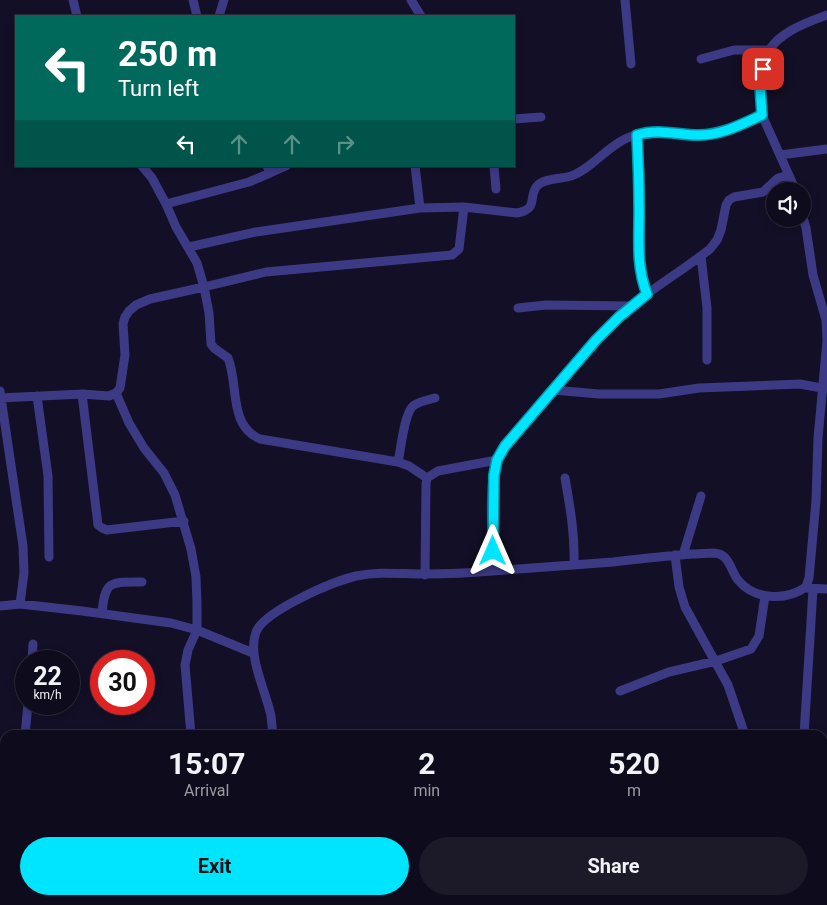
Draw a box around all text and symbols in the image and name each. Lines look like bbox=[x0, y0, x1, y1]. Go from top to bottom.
text: 250 m bbox=[118, 34, 217, 75]
icon: left bbox=[35, 35, 100, 100]
pin bbox=[742, 48, 784, 90]
icon: arrive bbox=[749, 55, 777, 83]
text: Turn left bbox=[118, 76, 199, 101]
icon: left bbox=[172, 130, 200, 158]
icon: ahead bbox=[225, 130, 253, 158]
icon: ahead bbox=[278, 130, 306, 158]
icon: right bbox=[331, 130, 359, 158]
map controls bbox=[766, 182, 811, 227]
button: sound bbox=[766, 182, 811, 227]
position arrow bbox=[466, 524, 518, 576]
speed limit sign: 30 bbox=[90, 650, 155, 715]
text: 22 bbox=[33, 662, 62, 691]
text: km/h bbox=[33, 688, 62, 702]
text: 15:07 bbox=[168, 746, 245, 781]
text: 2 bbox=[418, 746, 435, 781]
text: 520 bbox=[608, 746, 660, 781]
text: Arrival bbox=[184, 781, 229, 800]
text: min bbox=[413, 781, 440, 800]
text: m bbox=[627, 781, 641, 800]
button: Exit bbox=[20, 837, 409, 895]
button: Share bbox=[419, 837, 808, 895]

